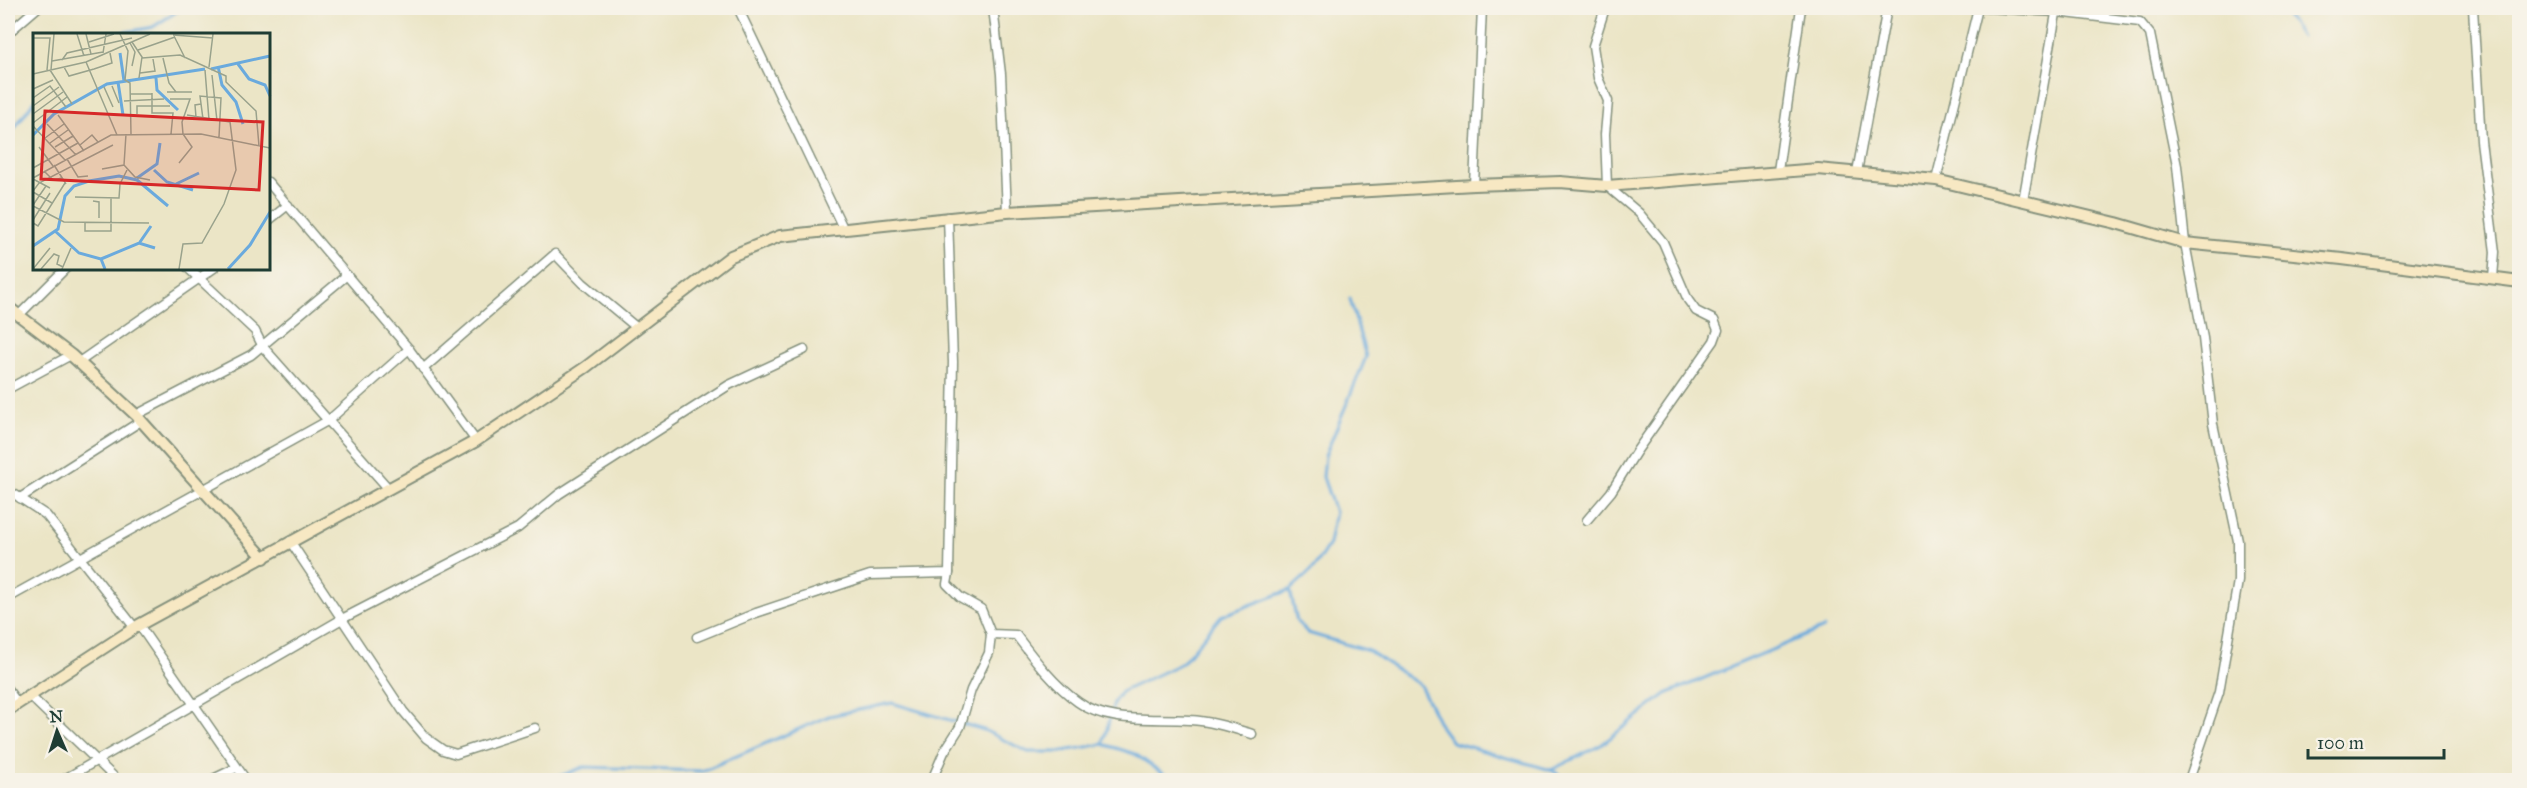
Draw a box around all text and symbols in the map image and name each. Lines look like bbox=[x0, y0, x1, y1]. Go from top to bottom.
inset map bbox=[33, 33, 270, 270]
north arrow bbox=[27, 701, 87, 761]
text: N bbox=[49, 707, 64, 726]
scale bar bbox=[2308, 722, 2444, 760]
text: 100 m bbox=[2317, 732, 2364, 754]

